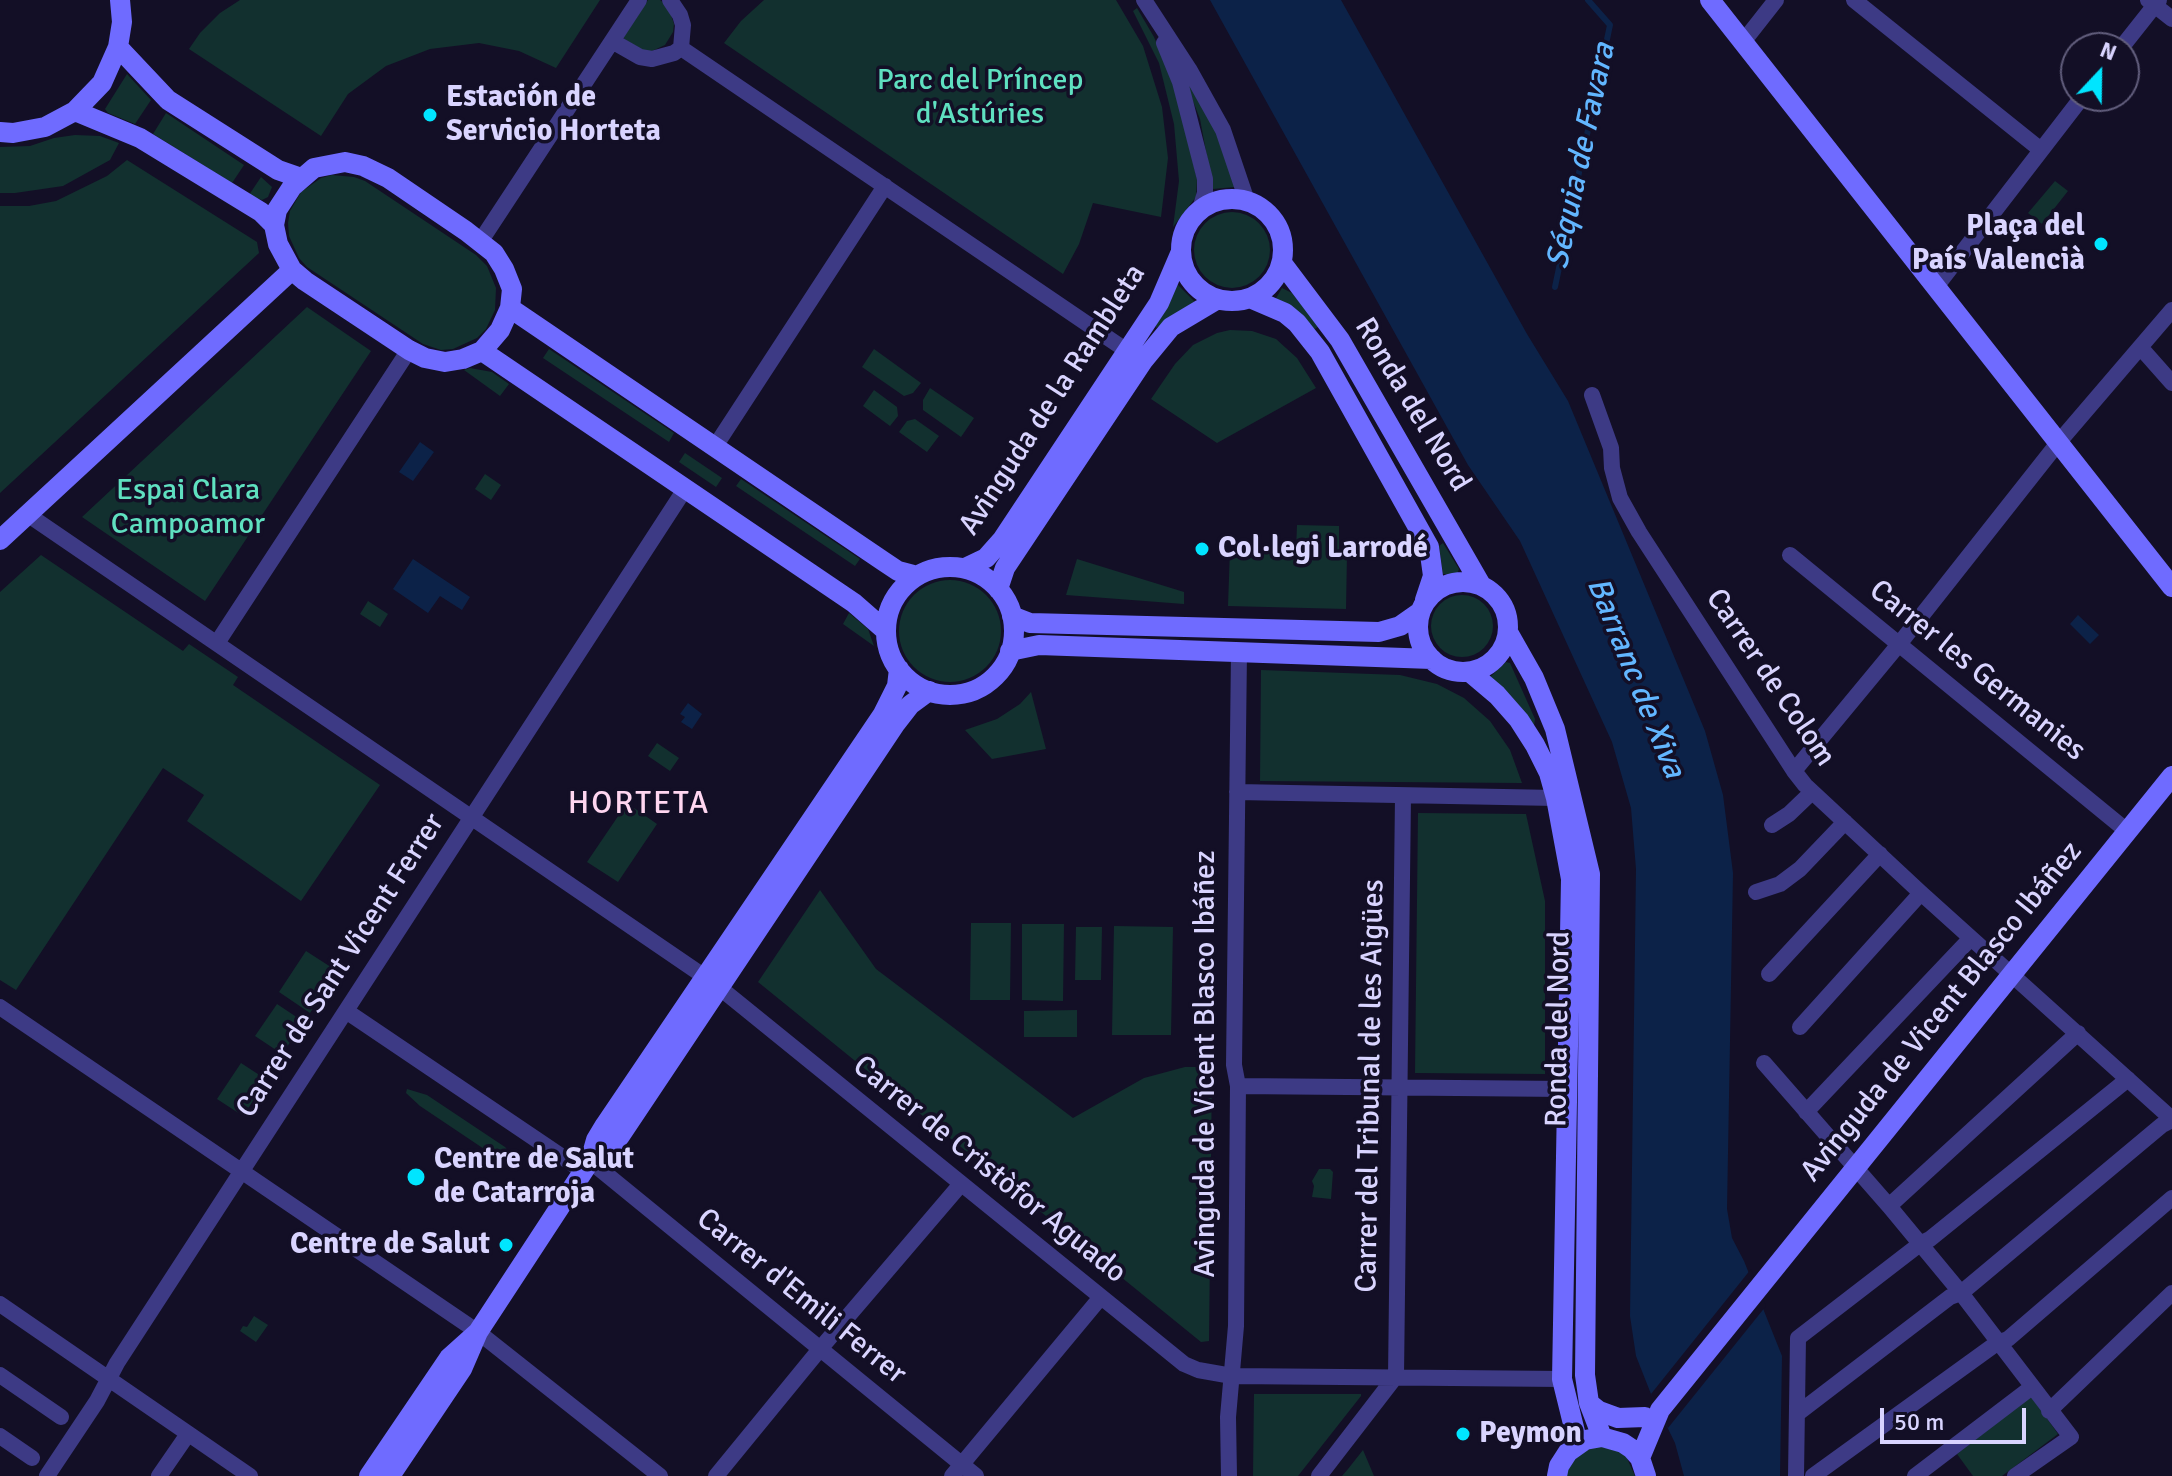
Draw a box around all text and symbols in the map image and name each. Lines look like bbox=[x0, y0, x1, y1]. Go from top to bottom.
north arrow bbox=[2060, 32, 2140, 112]
text: N bbox=[2096, 36, 2121, 67]
water label: Séquia de Favara bbox=[1539, 40, 1625, 272]
park label: Parc del Príncep d'Astúries bbox=[877, 63, 1083, 134]
place label: Estación de Servicio Horteta bbox=[446, 80, 661, 150]
marker: Estación de Servicio Horteta bbox=[421, 106, 439, 124]
place label: Plaça del País Valencià bbox=[1912, 209, 2085, 280]
marker: Plaça del País Valencià bbox=[2092, 235, 2110, 253]
street label: Avinguda de la Rambleta bbox=[952, 258, 1154, 542]
street label: Ronda del Nord bbox=[1346, 312, 1478, 498]
park label: Espai Clara Campoamor bbox=[111, 473, 265, 544]
place label: Col·legi Larrodé bbox=[1218, 531, 1428, 567]
marker: Col·legi Larrodé bbox=[1193, 540, 1211, 558]
water label: Barranc de Xiva bbox=[1577, 572, 1693, 784]
street label: Carrer les Germanies bbox=[1862, 573, 2092, 769]
street label: Carrer de Colom bbox=[1697, 582, 1843, 774]
district label: HORTETA bbox=[568, 786, 710, 824]
street label: Carrer de Sant Vicent Ferrer bbox=[229, 807, 453, 1125]
street label: Avinguda de Vicent Blasco Ibáñez bbox=[1794, 835, 2090, 1189]
street label: Avinguda de Vicent Blasco Ibáñez bbox=[1188, 850, 1224, 1278]
street label: Carrer del Tribunal de les Aigües bbox=[1349, 879, 1393, 1293]
street label: Ronda del Nord bbox=[1539, 931, 1579, 1127]
street label: Carrer de Cristòfor Aguado bbox=[845, 1049, 1133, 1291]
place label: Centre de Salut de Catarroja bbox=[434, 1142, 634, 1212]
marker: Centre de Salut de Catarroja bbox=[405, 1166, 427, 1188]
street label: Carrer d'Emili Ferrer bbox=[689, 1201, 913, 1393]
place label: Centre de Salut bbox=[290, 1227, 490, 1263]
marker: Centre de Salut bbox=[497, 1236, 515, 1254]
scale bar bbox=[1884, 1392, 2030, 1442]
text: 50 m bbox=[1894, 1407, 1944, 1437]
place label: Peymon bbox=[1479, 1416, 1582, 1452]
marker: Peymon bbox=[1454, 1425, 1472, 1443]

